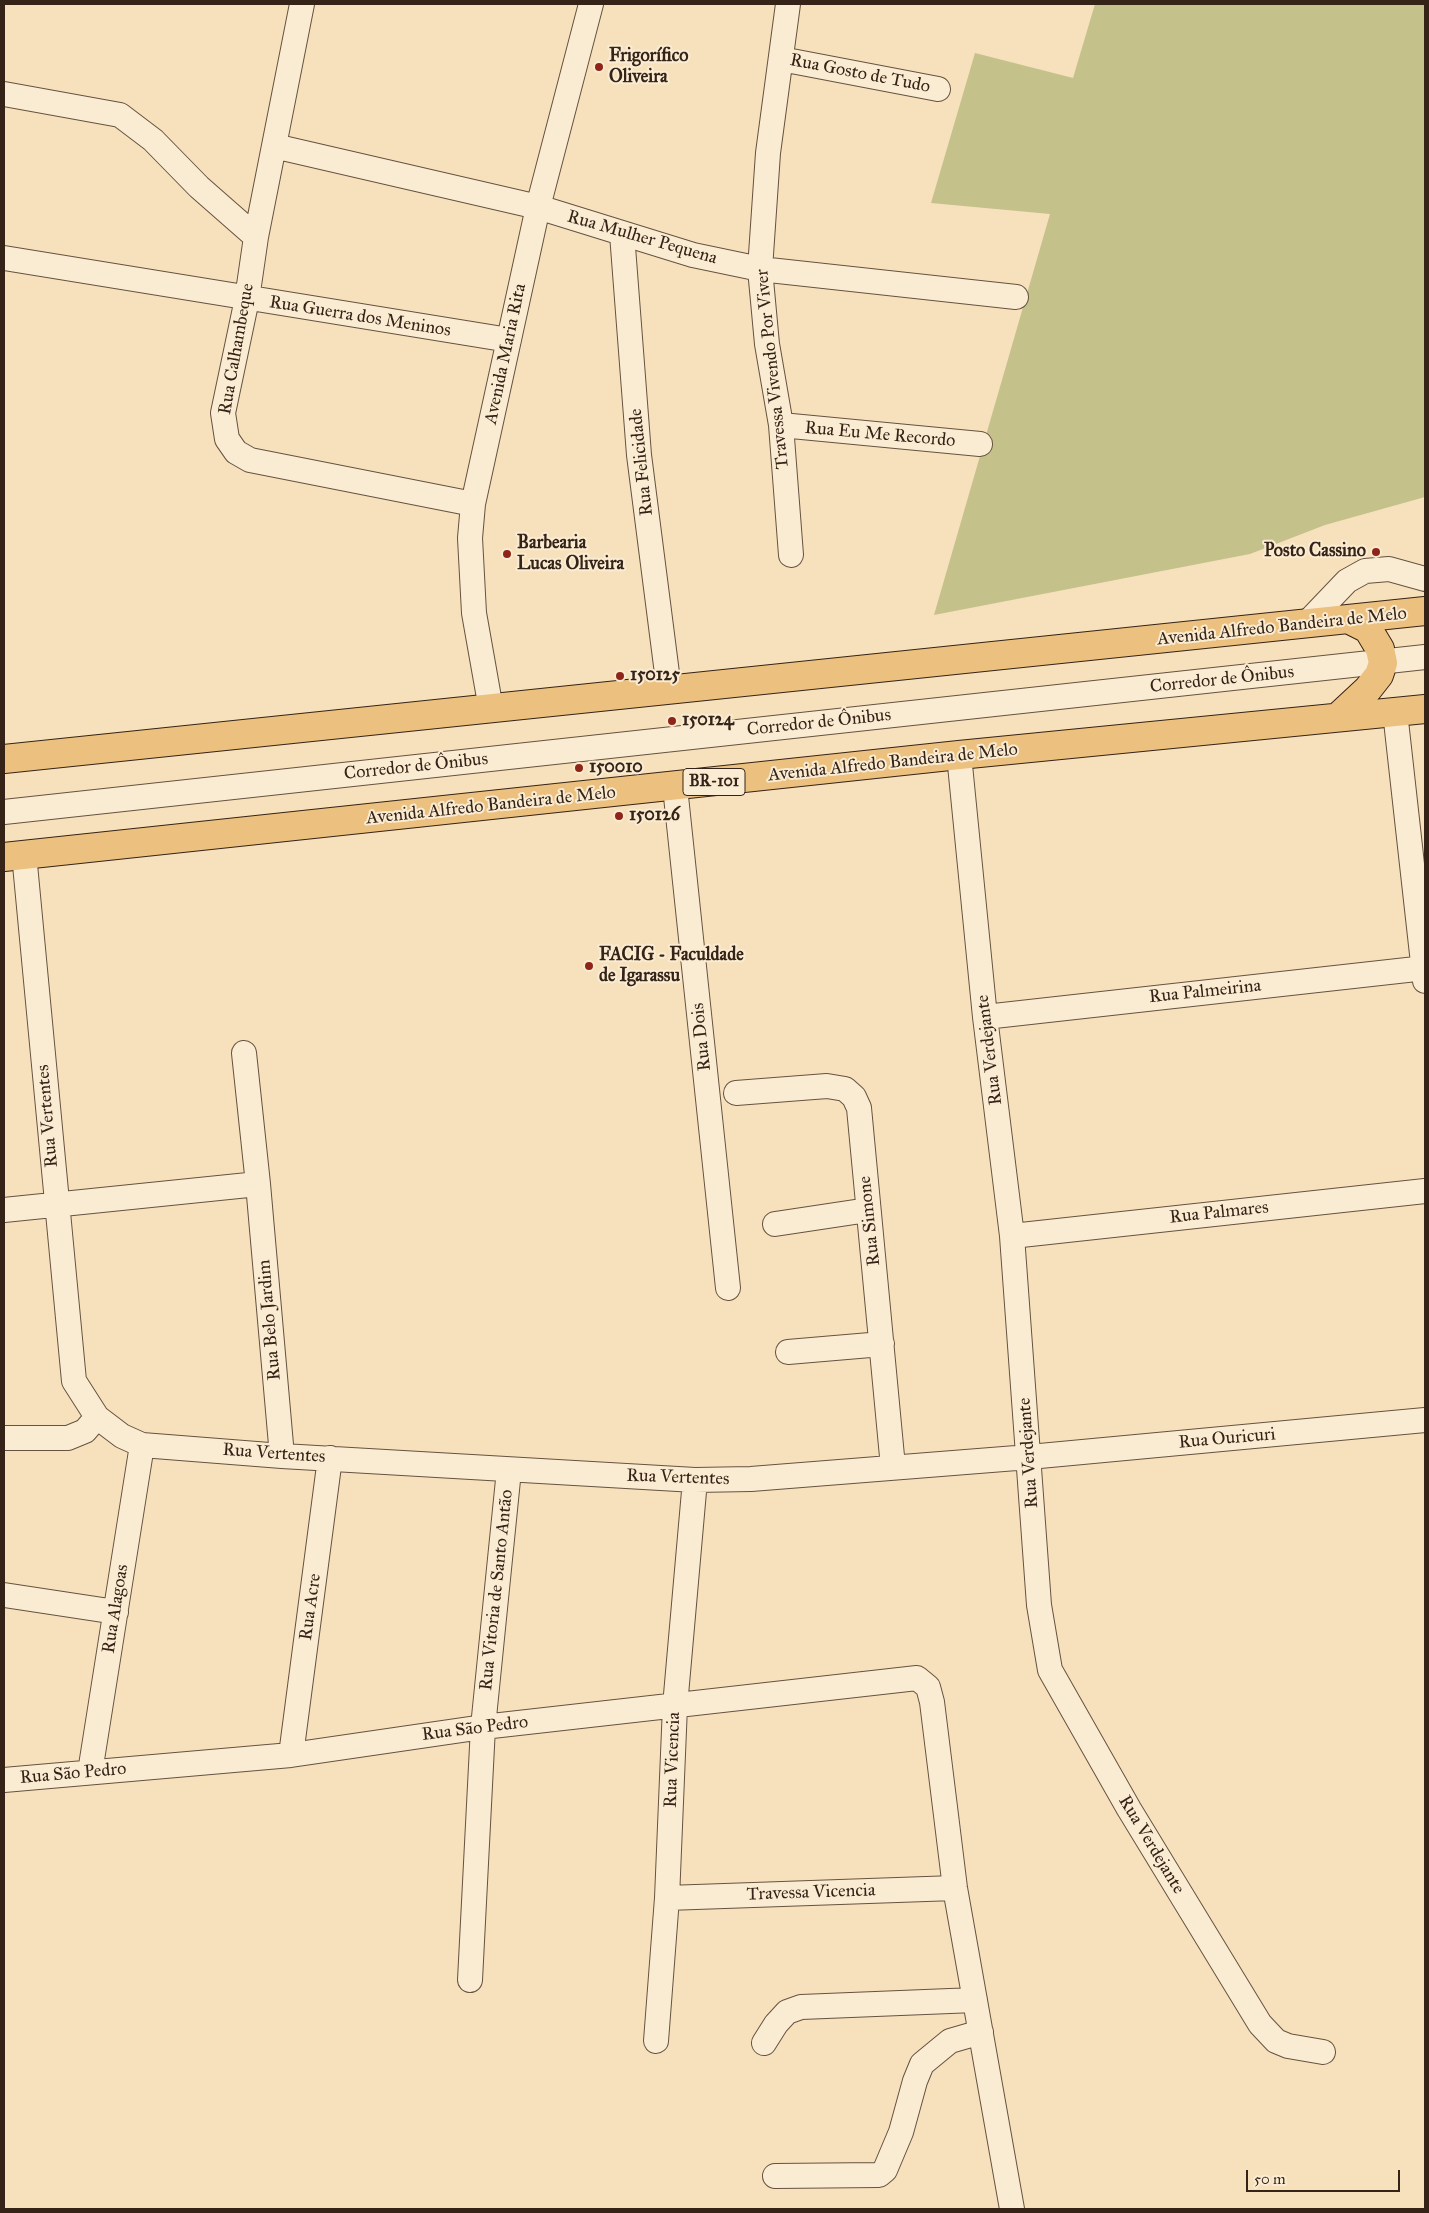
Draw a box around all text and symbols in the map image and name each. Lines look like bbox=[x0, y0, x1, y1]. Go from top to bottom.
place label: Frigorífico Oliveira bbox=[609, 46, 689, 88]
street label: Rua Gosto de Tudo bbox=[788, 50, 932, 98]
marker: Frigorífico Oliveira bbox=[593, 61, 605, 73]
street label: Rua Mulher Pequena bbox=[565, 206, 719, 270]
street label: Travessa Vivendo Por Viver bbox=[752, 268, 794, 470]
street label: Rua Calhambeque bbox=[215, 282, 259, 416]
street label: Avenida Maria Rita bbox=[481, 282, 531, 426]
street label: Rua Guerra dos Meninos bbox=[268, 292, 452, 342]
street label: Rua Felicidade bbox=[626, 407, 658, 517]
street label: Rua Eu Me Recordo bbox=[804, 418, 956, 452]
place label: Barbearia Lucas Oliveira bbox=[517, 533, 624, 576]
place label: Posto Cassino bbox=[1264, 541, 1366, 563]
marker: Posto Cassino bbox=[1370, 546, 1382, 558]
marker: Barbearia Lucas Oliveira bbox=[501, 548, 513, 560]
street label: Avenida Alfredo Bandeira de Melo bbox=[1156, 603, 1408, 651]
street label: Corredor de Ônibus bbox=[1149, 662, 1295, 698]
place label: 150125 bbox=[630, 665, 680, 687]
marker: 150125 bbox=[614, 670, 626, 682]
street label: Corredor de Ônibus bbox=[746, 705, 892, 741]
place label: 150124 bbox=[682, 710, 734, 732]
marker: 150124 bbox=[666, 715, 678, 727]
street label: Avenida Alfredo Bandeira de Melo bbox=[767, 739, 1019, 787]
street label: Corredor de Ônibus bbox=[343, 749, 489, 785]
place label: 150010 bbox=[589, 757, 643, 779]
marker: 150010 bbox=[573, 762, 585, 774]
road number: BR-101 bbox=[683, 769, 745, 796]
street label: Avenida Alfredo Bandeira de Melo bbox=[365, 782, 617, 830]
place label: 150126 bbox=[629, 805, 680, 827]
marker: 150126 bbox=[613, 810, 625, 822]
place label: FACIG - Faculdade de Igarassu bbox=[599, 945, 744, 988]
marker: FACIG - Faculdade de Igarassu bbox=[583, 960, 595, 972]
street label: Rua Palmeirina bbox=[1148, 975, 1262, 1009]
street label: Rua Verdejante bbox=[973, 994, 1007, 1106]
street label: Rua Dois bbox=[688, 1002, 716, 1072]
street label: Rua Vertentes bbox=[33, 1064, 63, 1168]
street label: Rua Simone bbox=[855, 1175, 885, 1267]
street label: Rua Palmares bbox=[1168, 1197, 1270, 1229]
street label: Rua Belo Jardim bbox=[254, 1259, 286, 1381]
street label: Rua Verdejante bbox=[1014, 1397, 1044, 1509]
street label: Rua Ouricuri bbox=[1178, 1424, 1276, 1454]
street label: Rua Vertentes bbox=[222, 1440, 326, 1468]
street label: Rua Vertentes bbox=[626, 1465, 730, 1491]
street label: Rua Vitoria de Santo Antão bbox=[476, 1488, 518, 1692]
street label: Rua Alagoas bbox=[98, 1563, 134, 1655]
street label: Rua Acre bbox=[296, 1572, 326, 1642]
street label: Rua São Pedro bbox=[421, 1712, 529, 1746]
street label: Rua Vicencia bbox=[661, 1712, 685, 1808]
street label: Rua São Pedro bbox=[19, 1759, 127, 1789]
street label: Rua Verdejante bbox=[1113, 1792, 1189, 1898]
street label: Travessa Vicencia bbox=[746, 1880, 876, 1906]
scale bar bbox=[1249, 2160, 1403, 2192]
text: 50 m bbox=[1254, 2170, 1286, 2188]

